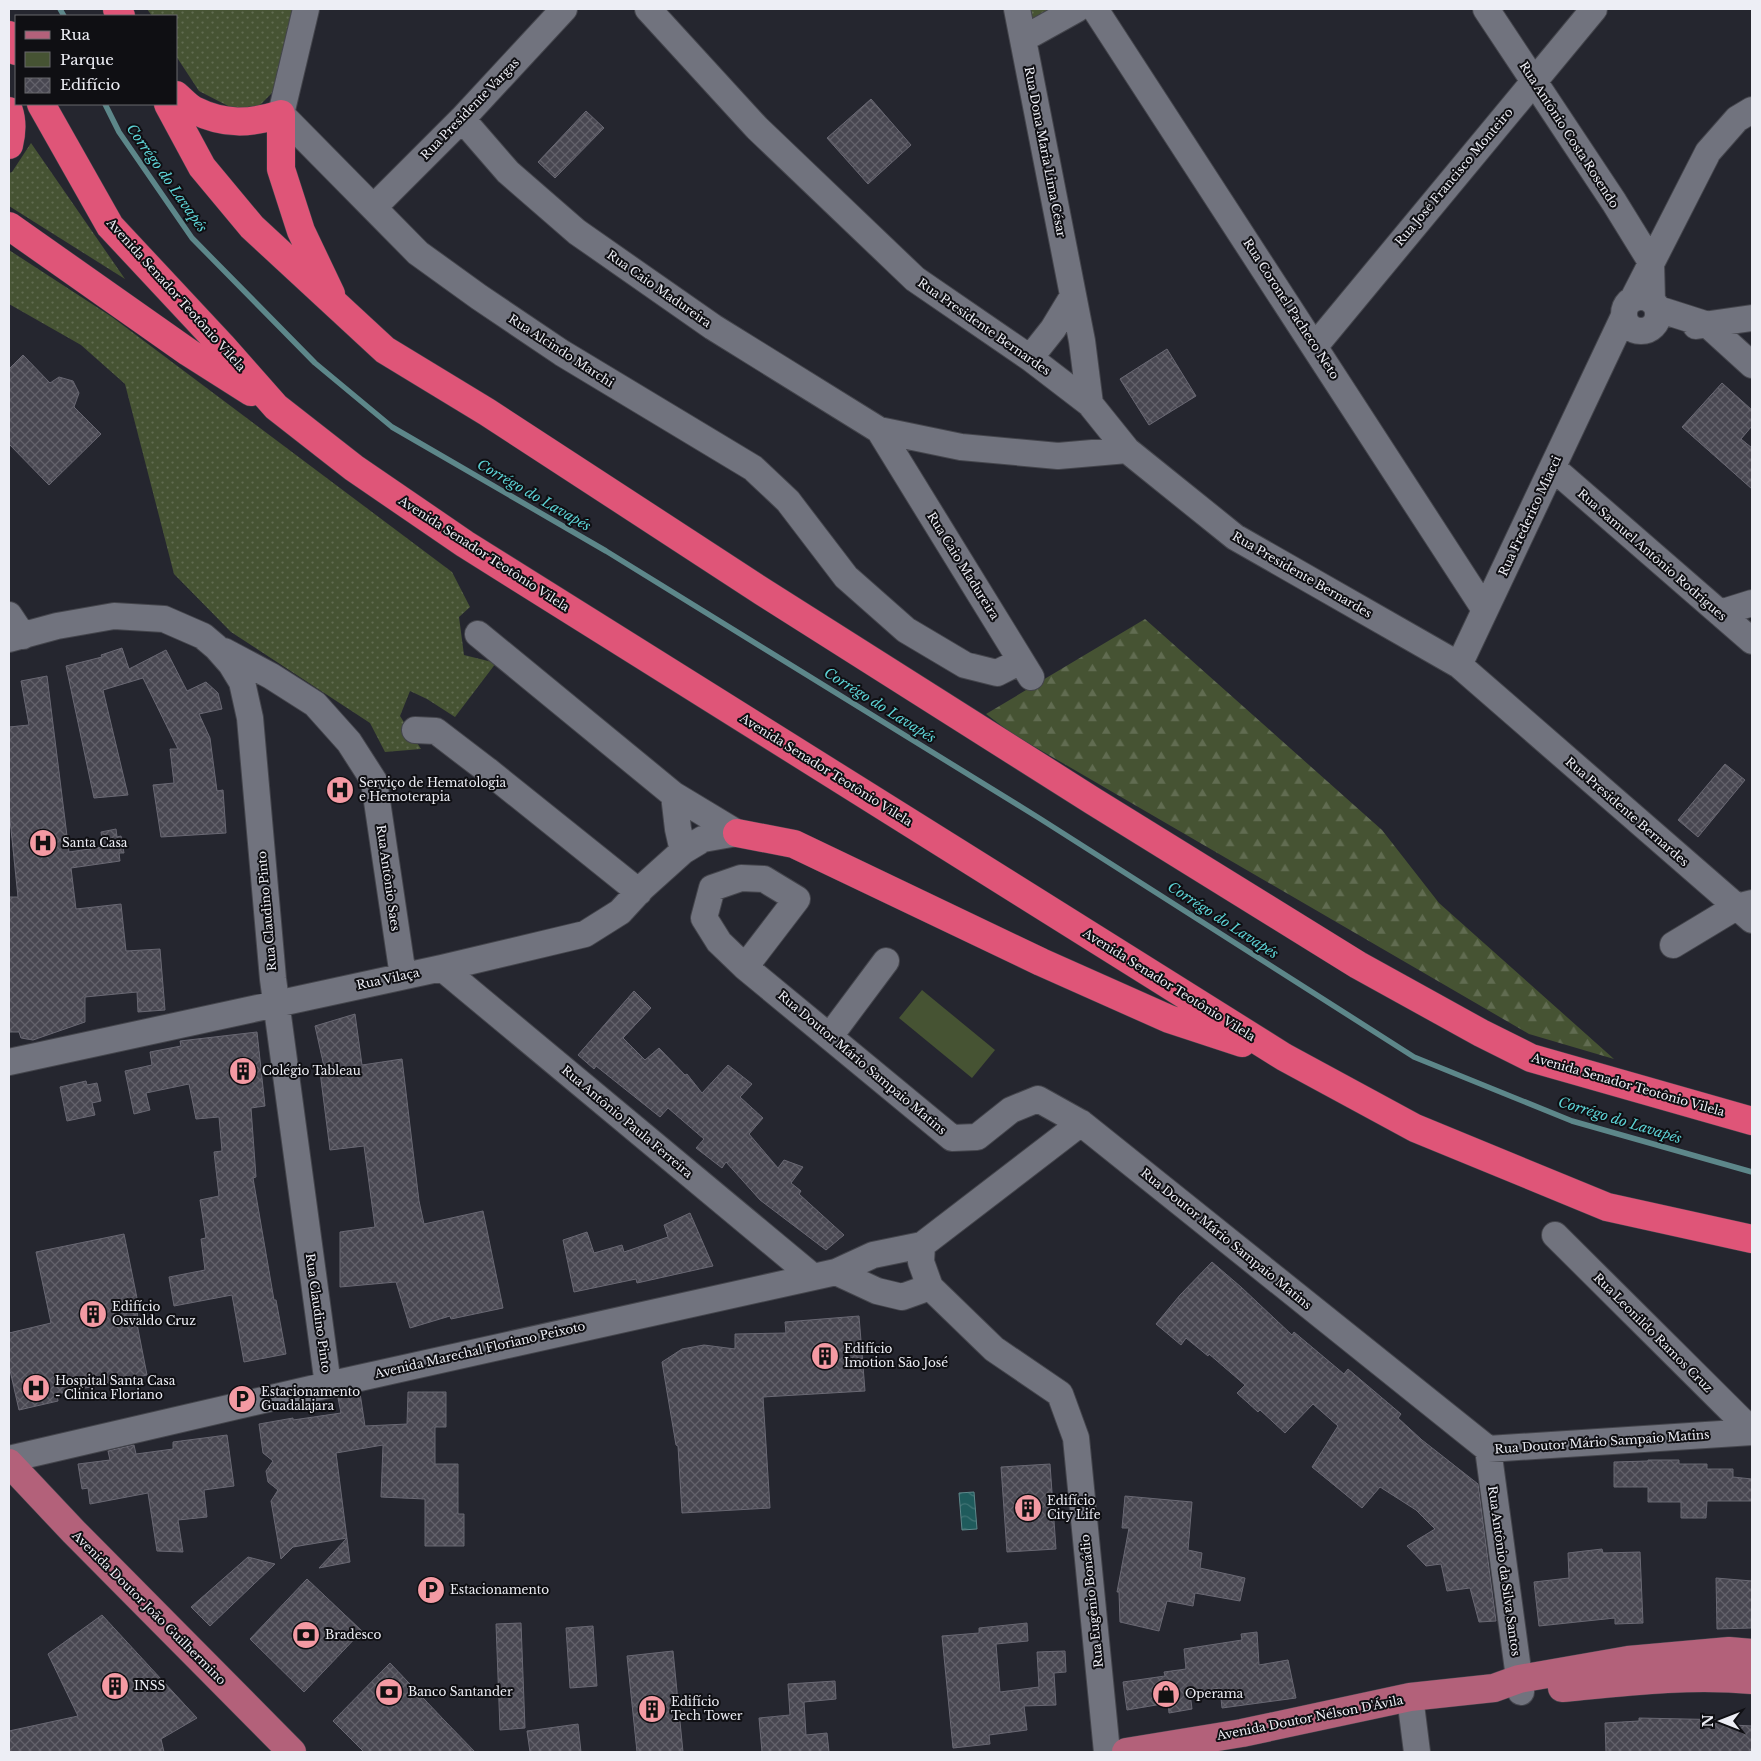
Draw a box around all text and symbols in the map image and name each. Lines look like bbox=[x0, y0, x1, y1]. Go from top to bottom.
legend bbox=[15, 15, 178, 105]
text: Rua bbox=[60, 25, 91, 44]
text: Parque bbox=[60, 50, 114, 69]
street label: Rua Presidente Vargas bbox=[417, 55, 522, 163]
street label: Rua Antônio Costa Rosendo bbox=[1516, 59, 1623, 211]
street label: Rua Dona Maria Lima César bbox=[1022, 65, 1069, 239]
text: Edifício bbox=[60, 75, 121, 94]
street label: Rua José Francisco Monteiro bbox=[1391, 104, 1516, 249]
water label: Corrégo do Lavapés bbox=[123, 120, 211, 236]
street label: Avenida Senador Teotônio Vilela bbox=[103, 215, 249, 374]
street label: Rua Coronel Pacheco Neto bbox=[1240, 236, 1343, 382]
street label: Rua Caio Madureira bbox=[604, 247, 715, 330]
street label: Rua Presidente Bernardes bbox=[915, 275, 1054, 378]
street label: Rua Alcindo Marchi bbox=[506, 311, 617, 390]
street label: Rua Frederico Miacci bbox=[1495, 453, 1564, 578]
water label: Corrégo do Lavapés bbox=[474, 455, 594, 535]
street label: Rua Samuel Antônio Rodrigues bbox=[1575, 486, 1730, 624]
street label: Avenida Senador Teotônio Vilela bbox=[395, 492, 573, 615]
street label: Rua Caio Madureira bbox=[924, 509, 1003, 623]
street label: Rua Presidente Bernardes bbox=[1230, 528, 1375, 621]
water label: Corrégo do Lavapés bbox=[821, 663, 939, 747]
street label: Avenida Senador Teotônio Vilela bbox=[737, 710, 915, 829]
street label: Rua Presidente Bernardes bbox=[1563, 754, 1692, 869]
hospital icon: Serviço de Hematologia e Hemoterapia bbox=[325, 775, 355, 805]
place label: Serviço de Hematologia e Hemoterapia bbox=[359, 775, 507, 804]
street label: Rua Antônio Saes bbox=[374, 824, 403, 932]
hospital icon: Santa Casa bbox=[28, 828, 58, 858]
place label: Santa Casa bbox=[62, 835, 128, 850]
street label: Rua Claudino Pinto bbox=[254, 850, 279, 972]
water label: Corrégo do Lavapés bbox=[1164, 877, 1282, 963]
street label: Avenida Senador Teotônio Vilela bbox=[1080, 925, 1258, 1044]
street label: Rua Vilaça bbox=[355, 964, 421, 993]
street label: Rua Doutor Mário Sampaio Matins bbox=[775, 988, 950, 1138]
street label: Avenida Senador Teotônio Vilela bbox=[1529, 1049, 1727, 1119]
building icon: Colégio Tableau bbox=[228, 1056, 258, 1086]
street label: Rua Antônio Paula Ferreira bbox=[559, 1062, 696, 1181]
place label: Colégio Tableau bbox=[262, 1063, 361, 1078]
water label: Corrégo do Lavapés bbox=[1556, 1093, 1684, 1147]
street label: Rua Doutor Mário Sampaio Matins bbox=[1138, 1165, 1315, 1312]
street label: Rua Claudino Pinto bbox=[303, 1252, 334, 1374]
street label: Rua Leonildo Ramos Cruz bbox=[1591, 1270, 1716, 1396]
building icon: Edifício Osvaldo Cruz bbox=[78, 1299, 108, 1329]
place label: Edifício Osvaldo Cruz bbox=[112, 1299, 196, 1328]
street label: Avenida Marechal Floriano Peixoto bbox=[372, 1318, 587, 1381]
building icon: Edifício Imotion São José bbox=[810, 1341, 840, 1371]
place label: Edifício Imotion São José bbox=[844, 1341, 948, 1370]
hospital icon: Hospital Santa Casa - Clinica Floriano bbox=[21, 1373, 51, 1403]
place label: Hospital Santa Casa - Clinica Floriano bbox=[55, 1373, 176, 1402]
parking icon: Estacionamento Guadalajara bbox=[227, 1384, 257, 1414]
place label: Estacionamento Guadalajara bbox=[261, 1384, 360, 1413]
street label: Rua Doutor Mário Sampaio Matins bbox=[1494, 1427, 1710, 1457]
street label: Rua Antônio da Silva Santos bbox=[1485, 1485, 1524, 1657]
building icon: Edifício City Life bbox=[1013, 1493, 1043, 1523]
place label: Edifício City Life bbox=[1047, 1493, 1101, 1522]
street label: Avenida Doutor João Guilhermino bbox=[69, 1527, 229, 1688]
street label: Rua Eugênio Bonádio bbox=[1077, 1534, 1106, 1668]
parking icon: Estacionamento bbox=[416, 1575, 446, 1605]
place label: Estacionamento bbox=[450, 1582, 549, 1597]
bank icon: Bradesco bbox=[291, 1620, 321, 1650]
place label: Bradesco bbox=[325, 1627, 381, 1642]
building icon: INSS bbox=[100, 1671, 130, 1701]
bank icon: Banco Santander bbox=[374, 1677, 404, 1707]
place label: INSS bbox=[134, 1678, 165, 1693]
shop icon: Operama bbox=[1151, 1679, 1181, 1709]
place label: Banco Santander bbox=[408, 1684, 513, 1699]
place label: Operama bbox=[1185, 1686, 1244, 1701]
street label: Avenida Doutor Nélson D'Ávila bbox=[1214, 1691, 1405, 1743]
building icon: Edifício Tech Tower bbox=[637, 1694, 667, 1724]
place label: Edifício Tech Tower bbox=[671, 1694, 743, 1723]
north arrow bbox=[1696, 1696, 1746, 1746]
text: N bbox=[1699, 1714, 1717, 1728]

